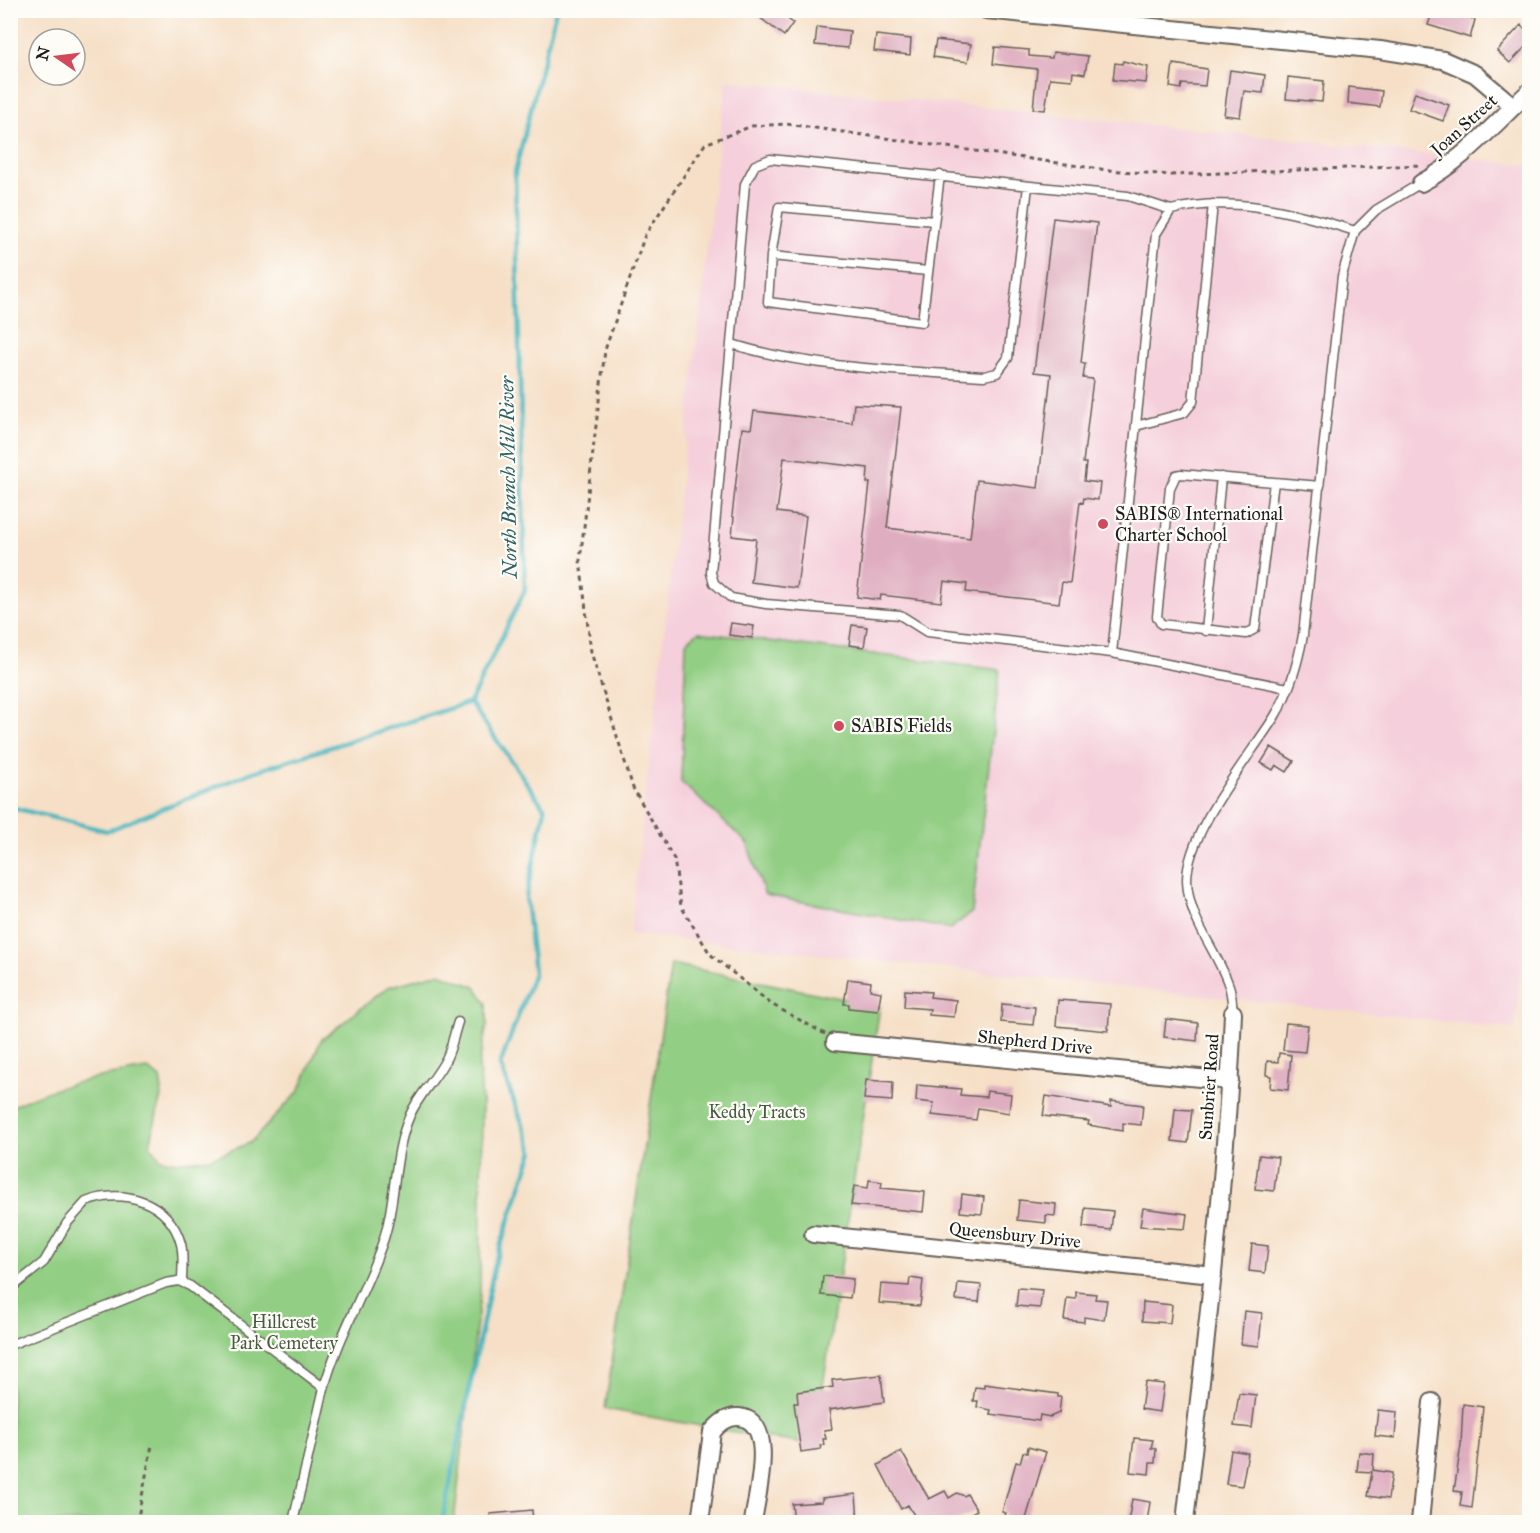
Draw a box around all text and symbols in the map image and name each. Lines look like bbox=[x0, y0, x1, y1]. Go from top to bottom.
north arrow bbox=[27, 27, 87, 87]
text: N bbox=[32, 44, 54, 62]
street label: Joan Street bbox=[1425, 89, 1503, 163]
water label: North Branch Mill River bbox=[494, 374, 522, 579]
place label: SABIS® International Charter School bbox=[1115, 503, 1283, 546]
marker: SABIS® International Charter School bbox=[1096, 517, 1110, 531]
place label: SABIS Fields bbox=[851, 715, 952, 737]
marker: SABIS Fields bbox=[832, 719, 846, 733]
street label: Shepherd Drive bbox=[976, 1025, 1094, 1059]
street label: Sunbrier Road bbox=[1194, 1033, 1224, 1141]
park label: Keddy Tracts bbox=[708, 1101, 806, 1123]
street label: Queensbury Drive bbox=[948, 1217, 1082, 1253]
park label: Hillcrest Park Cemetery bbox=[230, 1311, 338, 1354]

